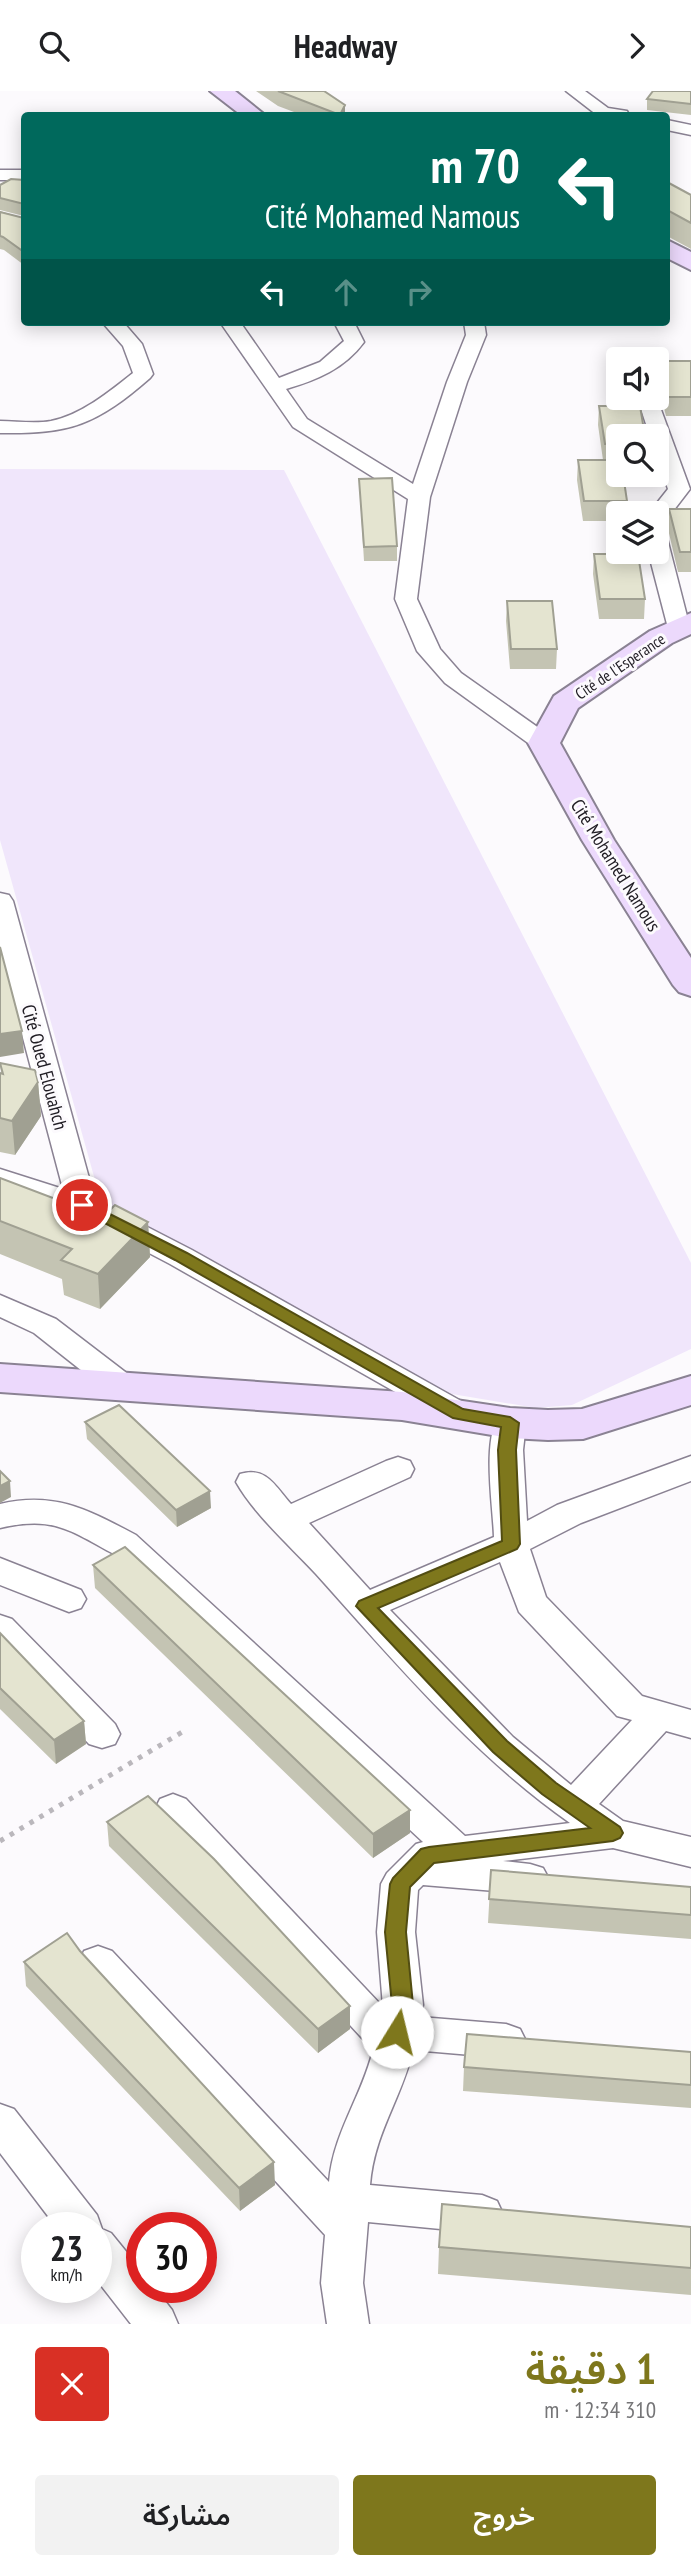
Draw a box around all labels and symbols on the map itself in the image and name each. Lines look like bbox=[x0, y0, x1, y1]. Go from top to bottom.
street label: Cité de l'Esperance bbox=[571, 629, 669, 703]
street label: Cité Mohamed Namous bbox=[566, 794, 666, 936]
street label: Cité Oued Elouahch bbox=[17, 1002, 73, 1132]
pin bbox=[52, 1175, 112, 1235]
position arrow bbox=[360, 1995, 434, 2069]
speed limit sign: 30 bbox=[126, 2212, 217, 2303]

